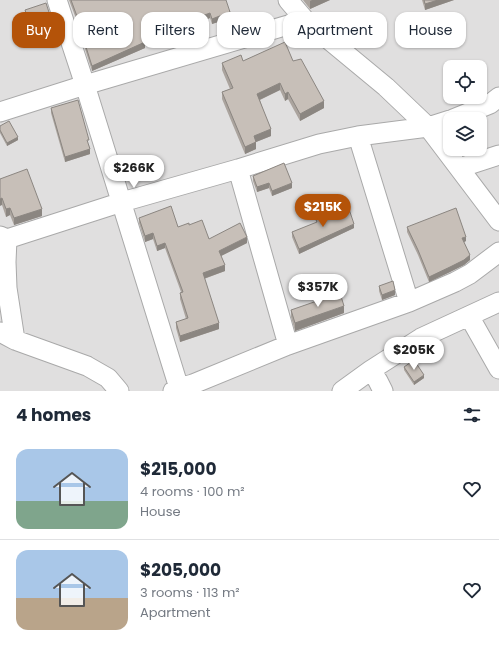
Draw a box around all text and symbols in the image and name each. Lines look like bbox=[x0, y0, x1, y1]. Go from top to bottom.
chip: Buy bbox=[12, 12, 65, 48]
chip: Rent bbox=[73, 12, 133, 48]
chip: Filters bbox=[141, 12, 209, 48]
chip: New bbox=[217, 12, 275, 48]
chip: Apartment bbox=[283, 12, 387, 48]
chip: House bbox=[395, 12, 466, 48]
map controls bbox=[443, 60, 487, 156]
button: locate bbox=[443, 60, 487, 104]
button: layers bbox=[443, 112, 487, 156]
pin: $266K bbox=[106, 155, 162, 189]
text: $266K bbox=[113, 158, 155, 177]
pin: $215K bbox=[295, 194, 351, 228]
text: $215K bbox=[304, 197, 342, 216]
pin: $357K bbox=[290, 274, 346, 308]
text: $357K bbox=[298, 277, 338, 296]
pin: $205K bbox=[386, 337, 442, 371]
text: $205K bbox=[393, 340, 435, 359]
text: 4 homes bbox=[16, 403, 91, 427]
icon: filters bbox=[461, 404, 483, 426]
text: $215,000 bbox=[140, 457, 216, 481]
icon: home bbox=[48, 465, 96, 513]
icon: heart bbox=[461, 478, 483, 500]
text: 4 rooms · 100 m² bbox=[140, 482, 245, 501]
text: House bbox=[140, 502, 180, 521]
text: $205,000 bbox=[140, 558, 221, 582]
icon: home bbox=[48, 566, 96, 614]
icon: heart bbox=[461, 579, 483, 601]
text: 3 rooms · 113 m² bbox=[140, 583, 240, 602]
text: Apartment bbox=[140, 603, 210, 622]

